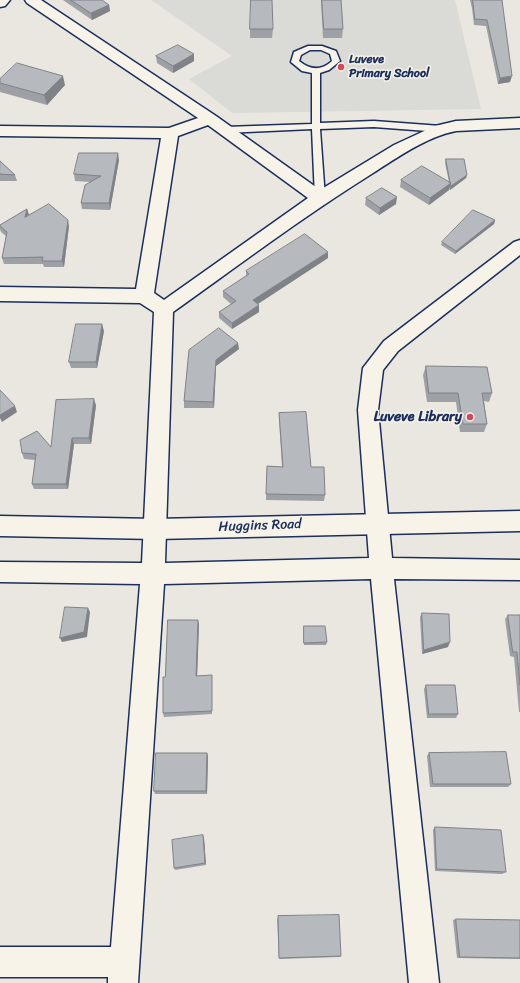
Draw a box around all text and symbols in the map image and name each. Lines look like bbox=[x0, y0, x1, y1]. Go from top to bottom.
place label: Luveve Primary School bbox=[349, 53, 429, 81]
marker: Luveve Primary School bbox=[336, 62, 346, 72]
place label: Luveve Library bbox=[374, 409, 462, 425]
marker: Luveve Library bbox=[465, 412, 475, 422]
street label: Huggins Road bbox=[218, 516, 302, 536]

